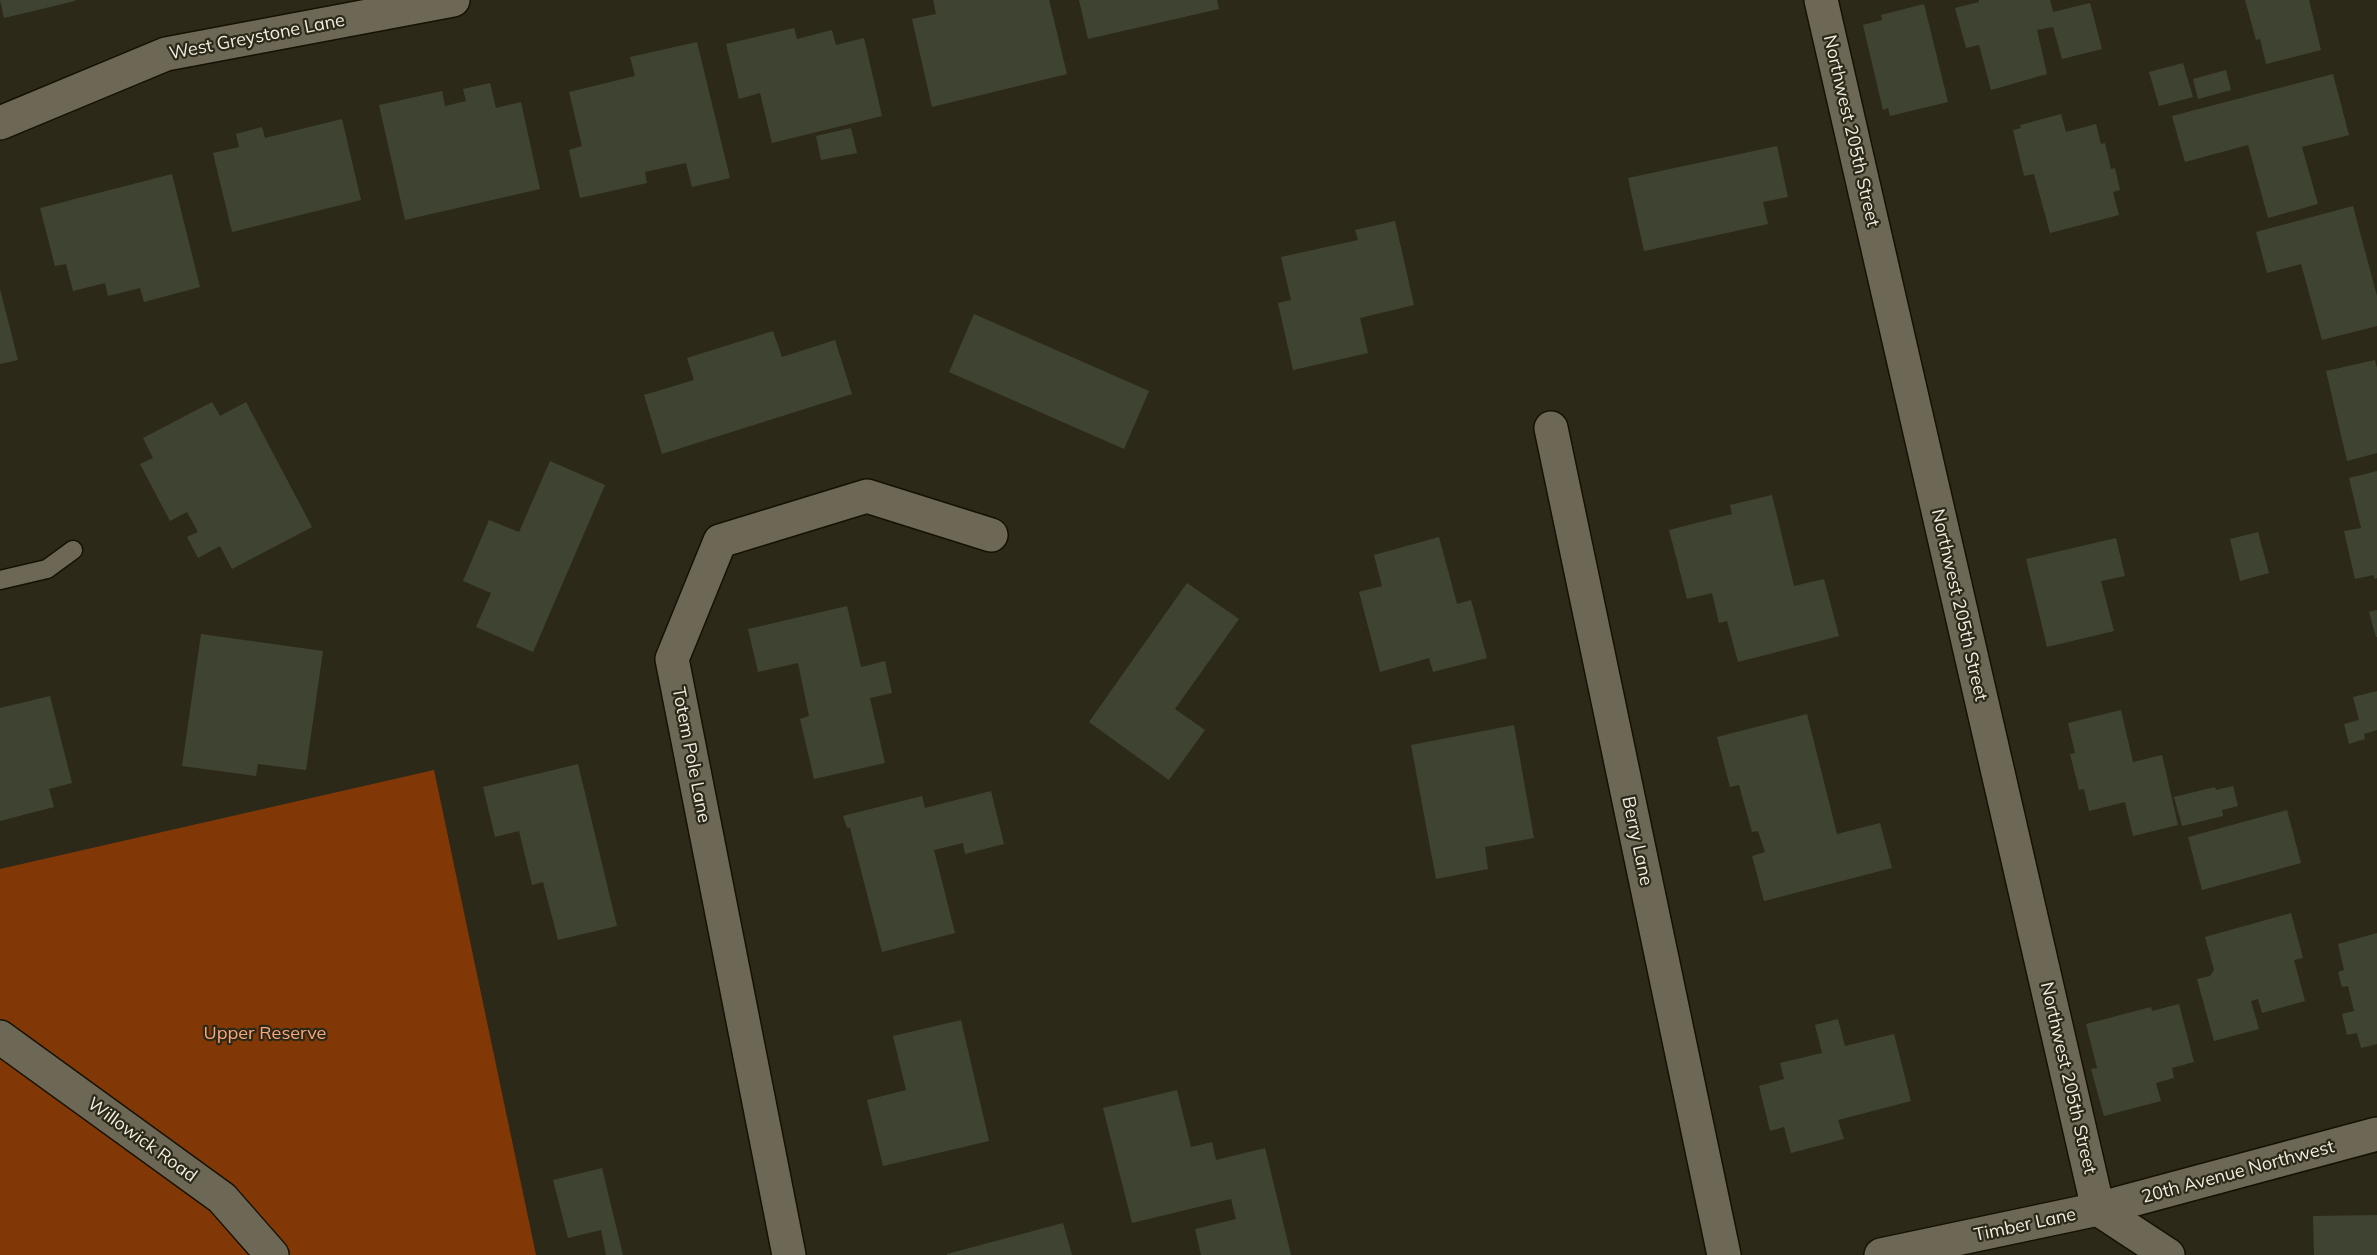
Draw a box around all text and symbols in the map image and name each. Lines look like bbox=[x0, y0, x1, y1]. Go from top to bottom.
street label: West Greystone Lane bbox=[167, 9, 347, 65]
street label: Northwest 205th Street bbox=[1818, 33, 1884, 229]
street label: Northwest 205th Street bbox=[1926, 507, 1992, 703]
street label: Totem Pole Lane bbox=[667, 685, 715, 825]
street label: Berry Lane bbox=[1617, 794, 1657, 888]
street label: Northwest 205th Street bbox=[2035, 980, 2101, 1176]
park label: Upper Reserve bbox=[204, 1023, 326, 1045]
street label: Willowick Road bbox=[83, 1093, 201, 1187]
street label: 20th Avenue Northwest bbox=[2139, 1136, 2337, 1208]
street label: Timber Lane bbox=[1972, 1204, 2078, 1246]

